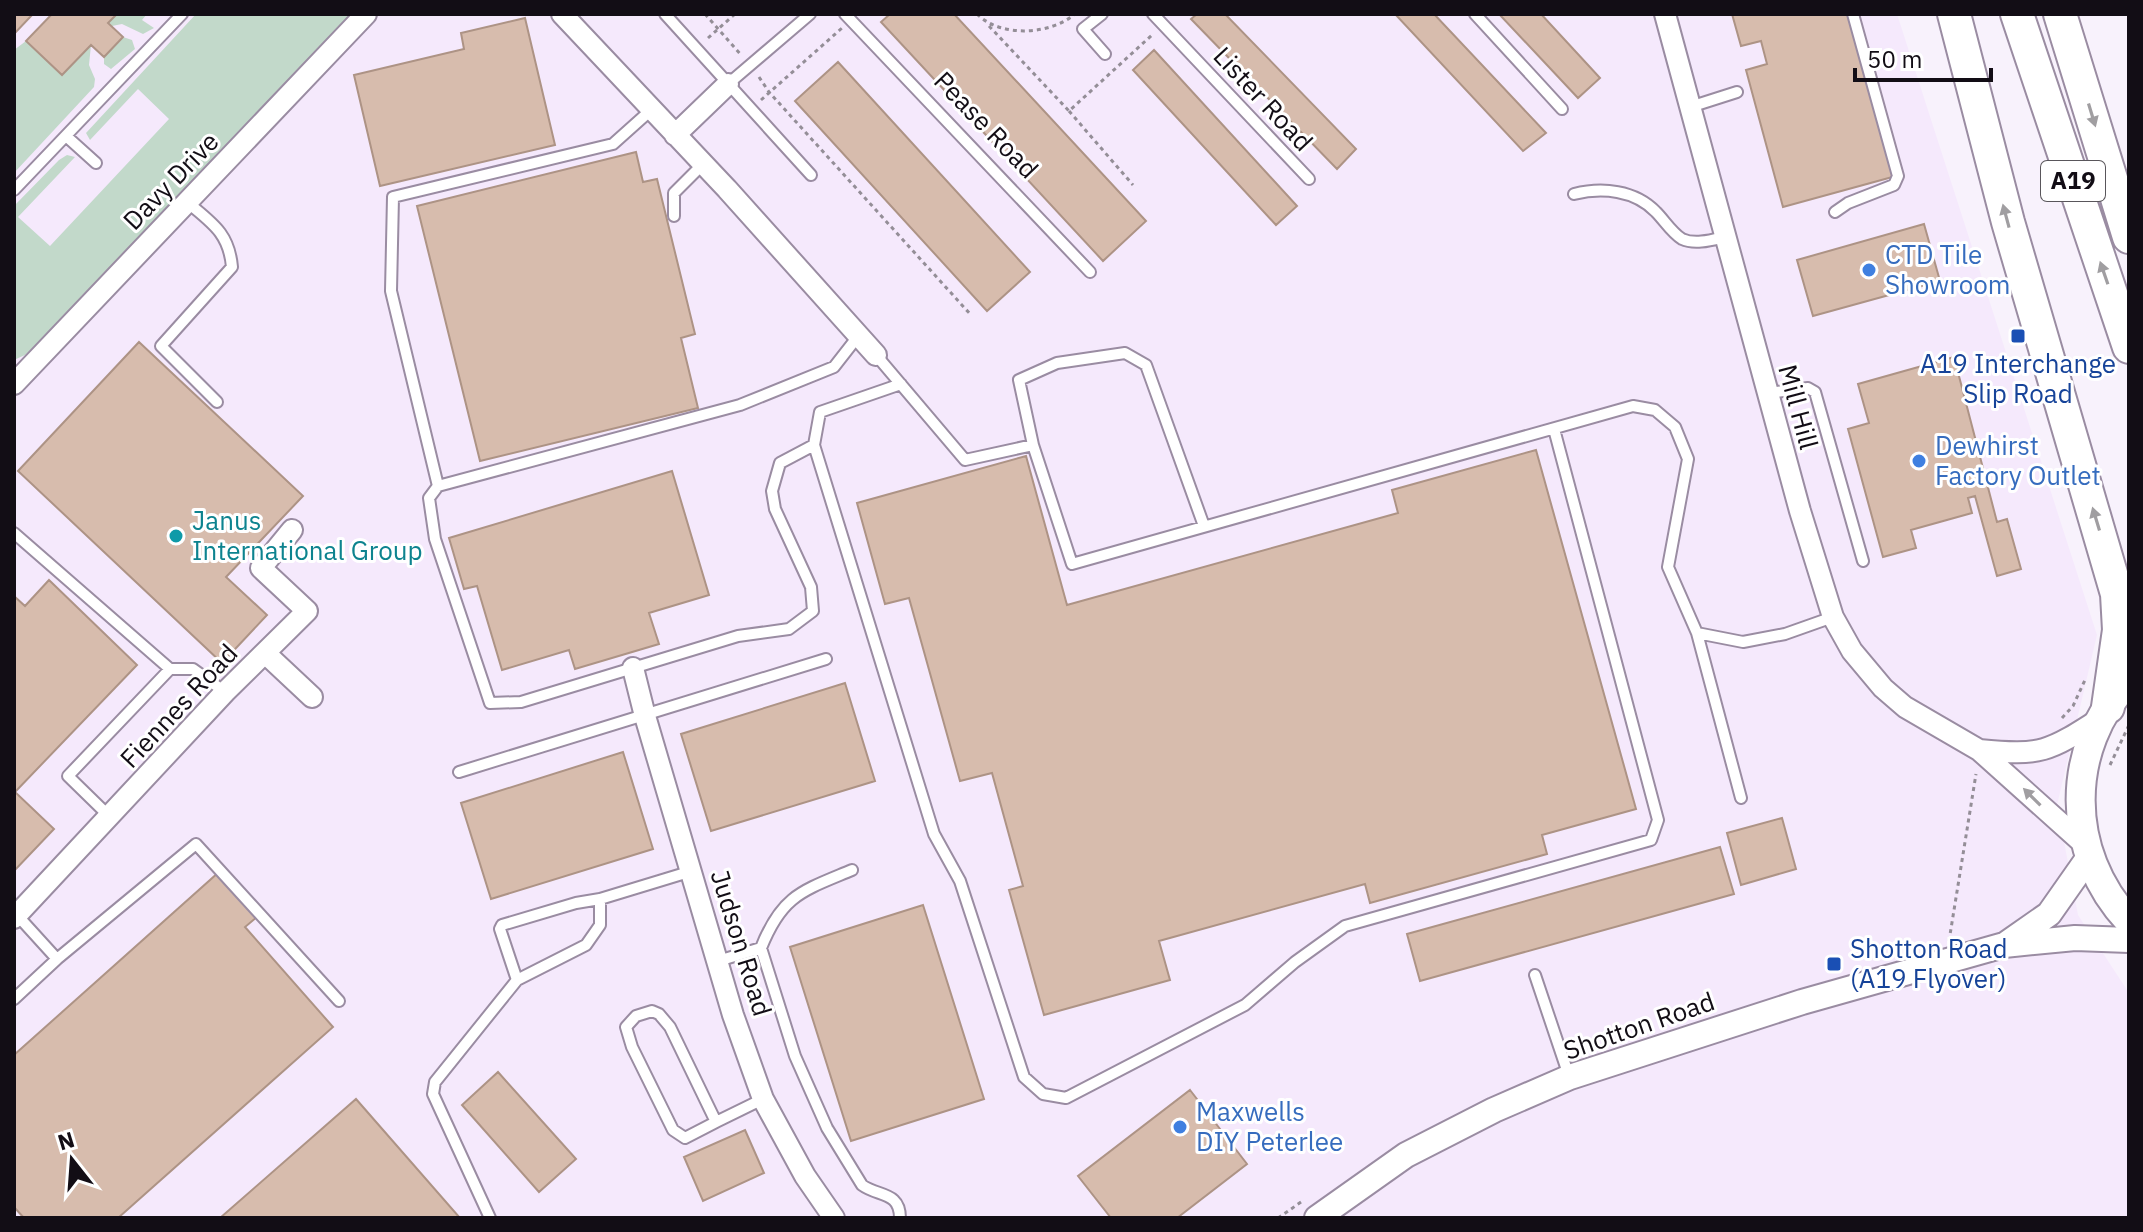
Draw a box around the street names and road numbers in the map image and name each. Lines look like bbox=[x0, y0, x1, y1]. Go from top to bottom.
street label: Lister Road bbox=[1207, 39, 1321, 158]
street label: Pease Road bbox=[927, 63, 1046, 185]
street label: Davy Drive bbox=[115, 124, 225, 236]
road number: A19 bbox=[2041, 161, 2105, 201]
street label: Mill Hill bbox=[1771, 360, 1827, 453]
street label: Fiennes Road bbox=[112, 636, 244, 775]
street label: Judson Road bbox=[704, 866, 780, 1020]
street label: Shotton Road bbox=[1559, 983, 1719, 1067]

